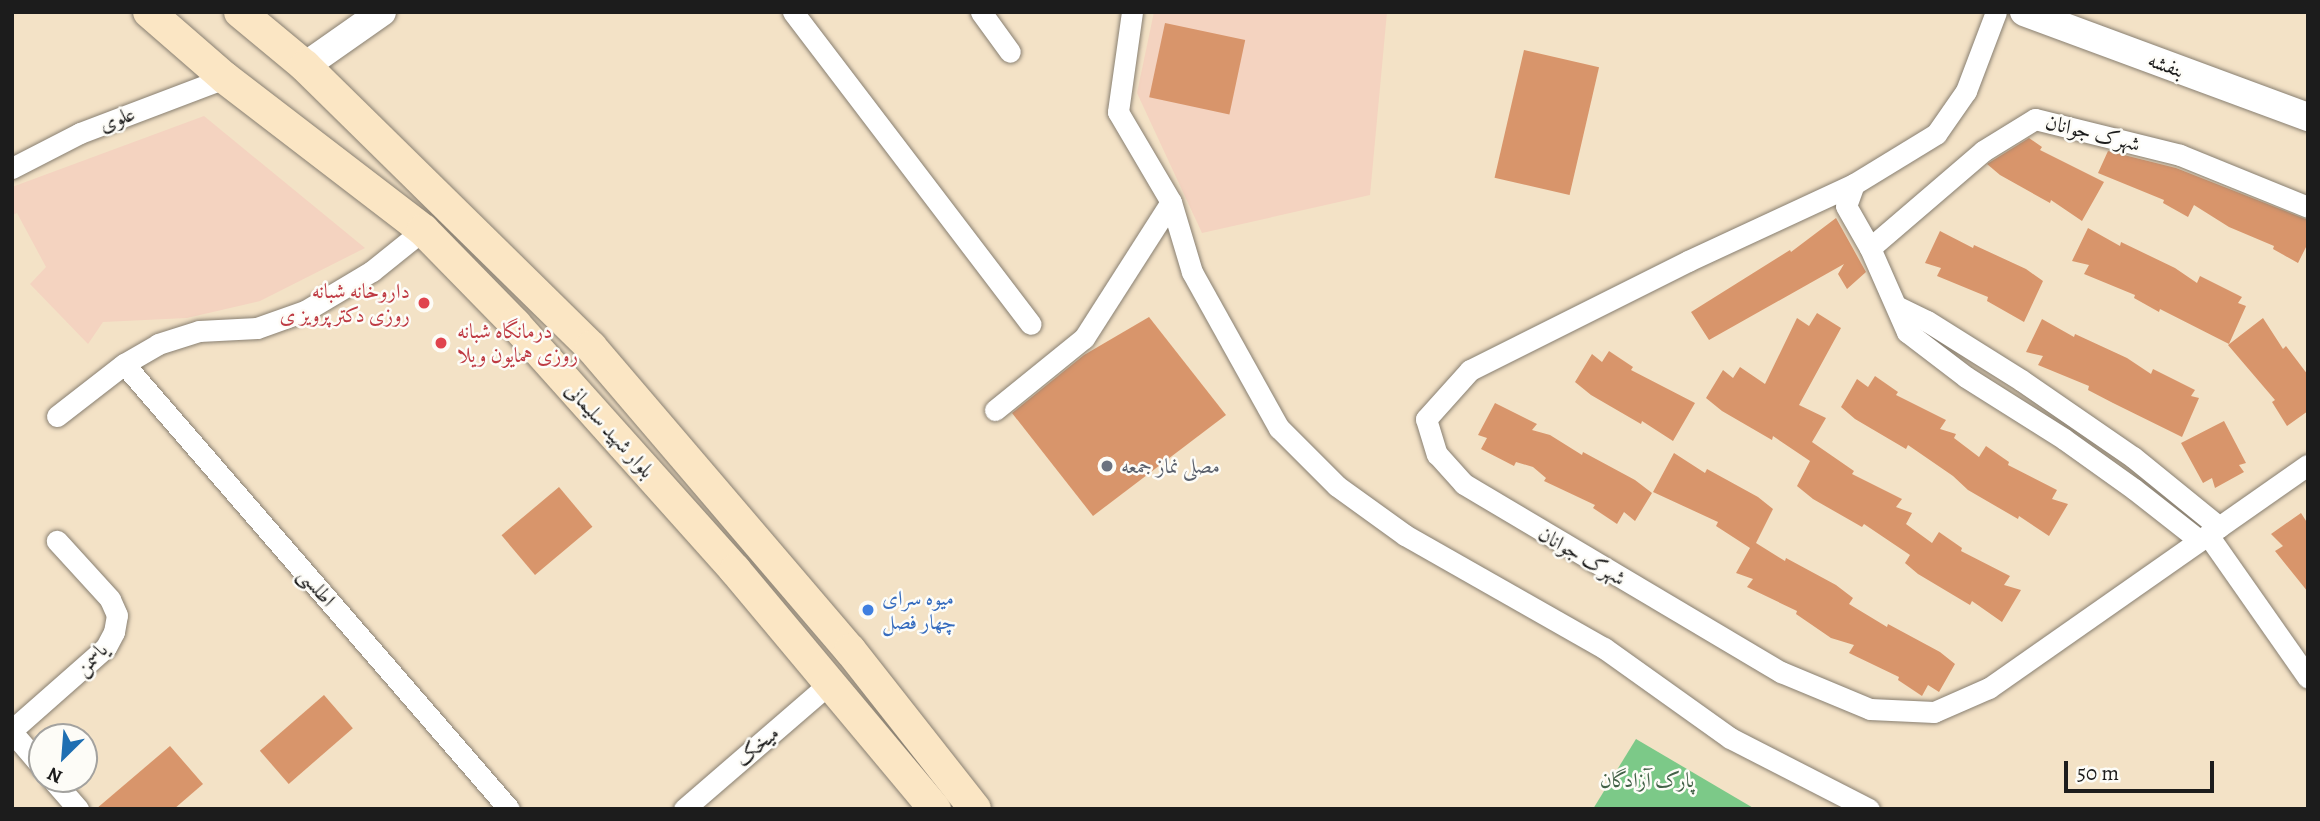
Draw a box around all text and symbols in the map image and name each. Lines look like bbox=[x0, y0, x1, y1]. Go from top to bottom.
street label: بنفشه bbox=[2145, 47, 2187, 83]
street label: علوی bbox=[96, 101, 138, 137]
street label: شهرک جوانان bbox=[2043, 109, 2143, 157]
place label: داروخانه شبانه روزی دکتر پرویز ی bbox=[279, 278, 410, 328]
marker: داروخانه شبانه روزی دکتر پرویز ی bbox=[416, 295, 432, 311]
place label: درمانگاه شبانه روزی همایون ویلا bbox=[457, 318, 578, 368]
marker: درمانگاه شبانه روزی همایون ویلا bbox=[431, 333, 451, 353]
street label: بلوار شهید سلیمانی bbox=[560, 377, 660, 483]
place label: مصلی نماز جمعه bbox=[1121, 453, 1220, 479]
marker: مصلی نماز جمعه bbox=[1099, 458, 1115, 474]
street label: شهرک جوانان bbox=[1534, 521, 1630, 591]
street label: اطلسی bbox=[293, 562, 341, 612]
place label: میوه سرای چهار فصل bbox=[882, 585, 956, 635]
marker: میوه سرای چهار فصل bbox=[860, 602, 876, 618]
street label: یاسمن bbox=[69, 637, 113, 681]
street label: میخک bbox=[730, 720, 784, 772]
north arrow bbox=[28, 723, 98, 793]
scale bar bbox=[2068, 748, 2218, 792]
text: 50 m bbox=[2077, 759, 2119, 787]
text: N bbox=[43, 761, 67, 790]
park label: پارک آزادگان bbox=[1600, 767, 1694, 793]

